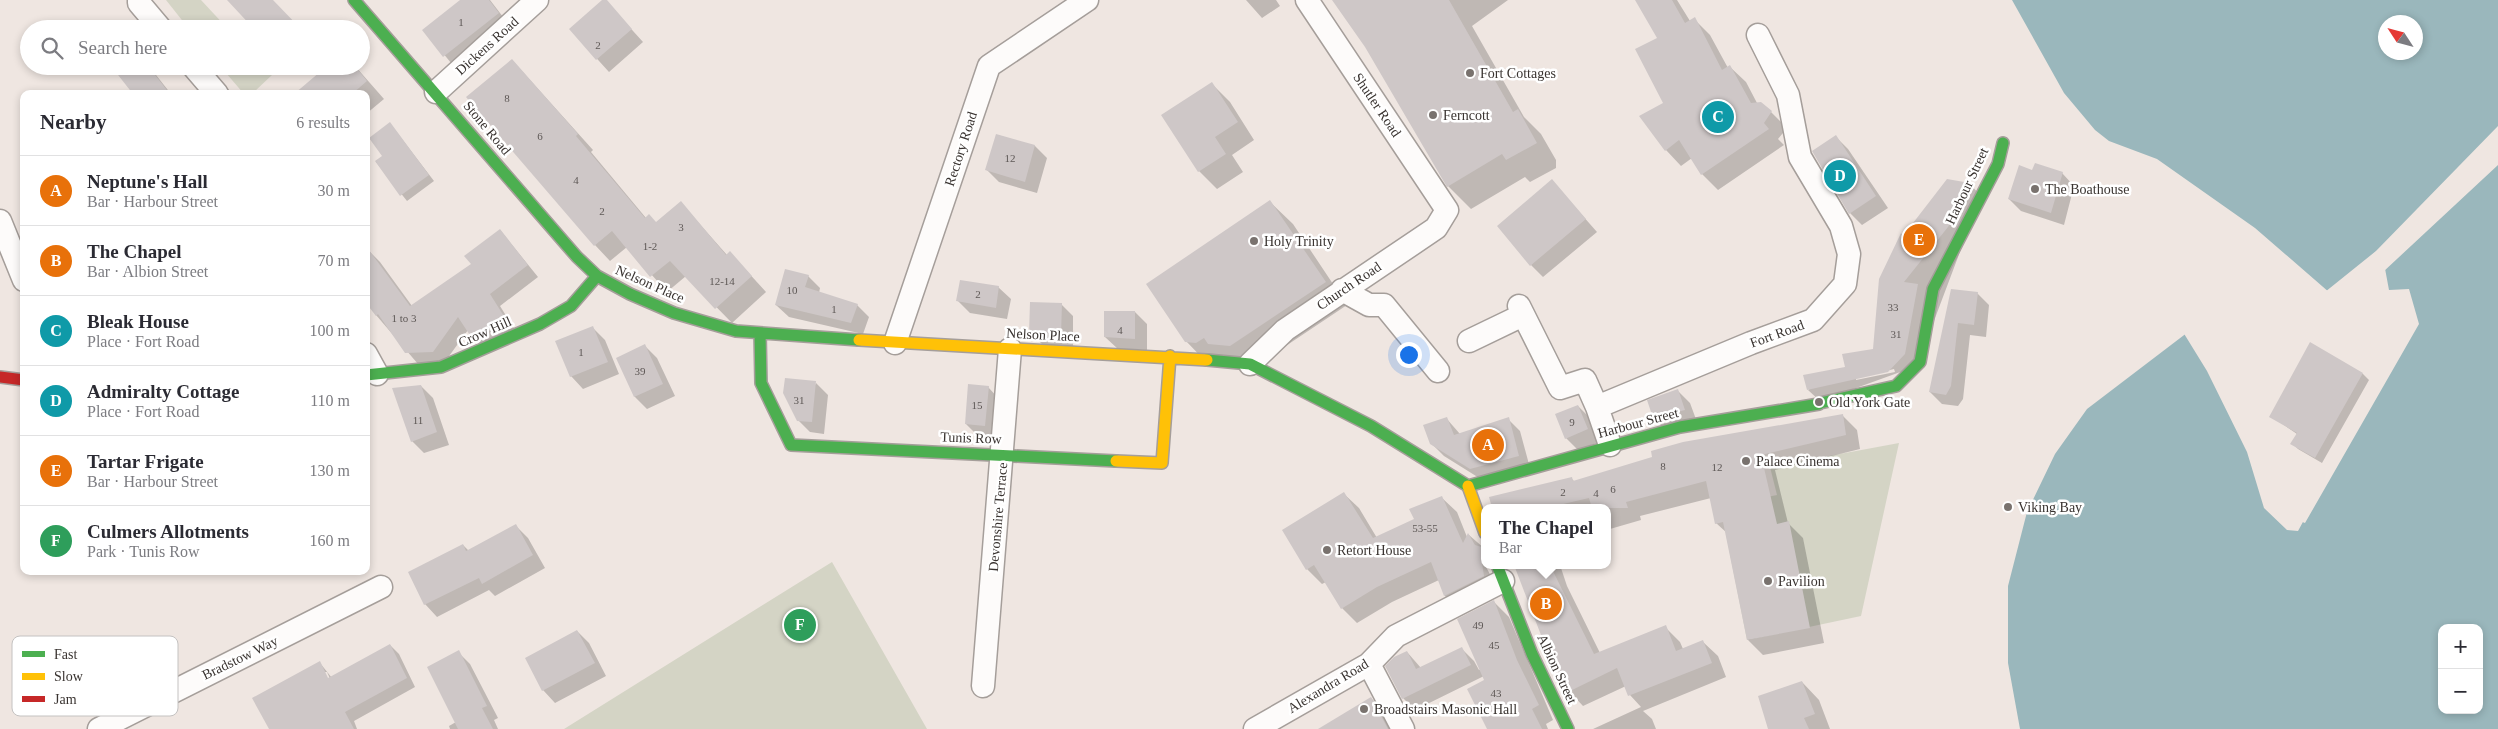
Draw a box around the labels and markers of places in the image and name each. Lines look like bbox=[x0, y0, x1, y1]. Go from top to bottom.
place label: Fort Cottages bbox=[1480, 66, 1556, 81]
marker: Fort Cottages bbox=[1464, 67, 1476, 79]
pin: C bbox=[1702, 98, 1734, 136]
place label: Ferncott bbox=[1443, 108, 1490, 123]
marker: Ferncott bbox=[1427, 109, 1439, 121]
pin: D bbox=[1824, 157, 1856, 195]
place label: The Boathouse bbox=[2045, 182, 2129, 197]
marker: The Boathouse bbox=[2029, 183, 2041, 195]
pin: E bbox=[1903, 221, 1935, 259]
place label: Holy Trinity bbox=[1264, 234, 1334, 249]
marker: Holy Trinity bbox=[1248, 235, 1260, 247]
place label: Old York Gate bbox=[1829, 395, 1910, 410]
marker: Old York Gate bbox=[1813, 396, 1825, 408]
pin: A bbox=[1472, 426, 1504, 464]
place label: Palace Cinema bbox=[1756, 454, 1840, 469]
marker: Palace Cinema bbox=[1740, 455, 1752, 467]
place label: Viking Bay bbox=[2018, 500, 2082, 515]
marker: Viking Bay bbox=[2002, 501, 2014, 513]
place label: Retort House bbox=[1337, 543, 1411, 558]
marker: Retort House bbox=[1321, 544, 1333, 556]
place label: Pavilion bbox=[1778, 574, 1825, 589]
marker: Pavilion bbox=[1762, 575, 1774, 587]
pin: B bbox=[1530, 585, 1562, 623]
pin: F bbox=[784, 606, 816, 644]
place label: Broadstairs Masonic Hall bbox=[1374, 702, 1517, 717]
marker: Broadstairs Masonic Hall bbox=[1358, 703, 1370, 715]

